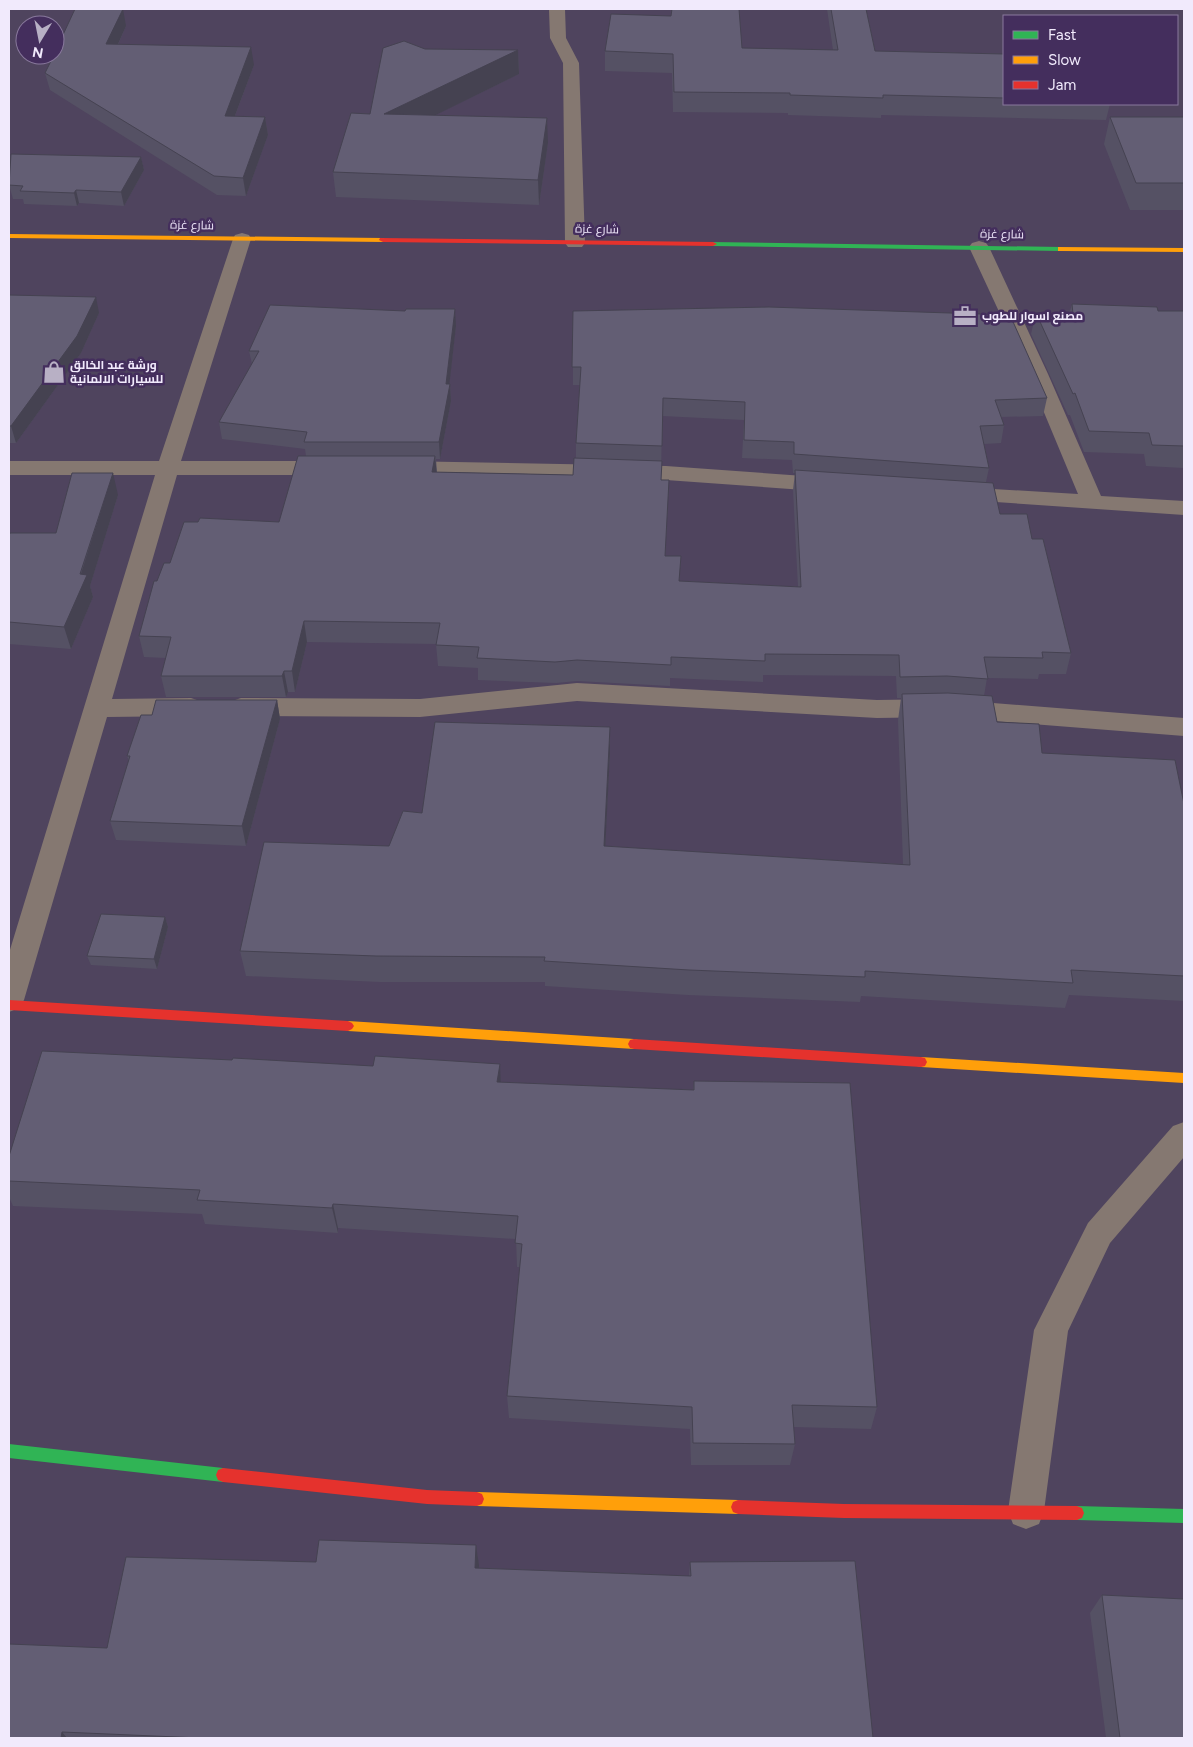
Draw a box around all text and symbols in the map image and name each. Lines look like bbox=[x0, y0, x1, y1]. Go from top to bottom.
north arrow bbox=[15, 15, 65, 65]
legend bbox=[1003, 15, 1178, 105]
text: Fast bbox=[1048, 26, 1077, 44]
text: N bbox=[31, 43, 45, 62]
text: Slow bbox=[1048, 51, 1081, 69]
text: Jam bbox=[1048, 76, 1076, 94]
street label: شارع غزة bbox=[170, 218, 214, 233]
street label: شارع غزة bbox=[575, 222, 619, 237]
street label: شارع غزة bbox=[980, 227, 1024, 242]
office icon: مصنع اسوار للطوب bbox=[952, 303, 978, 329]
place label: مصنع اسوار للطوب bbox=[982, 309, 1083, 325]
place label: ورشة عبد الخالق للسيارات الالمانية bbox=[70, 358, 163, 387]
shop icon: ورشة عبد الخالق للسيارات الالمانية bbox=[41, 359, 67, 385]

